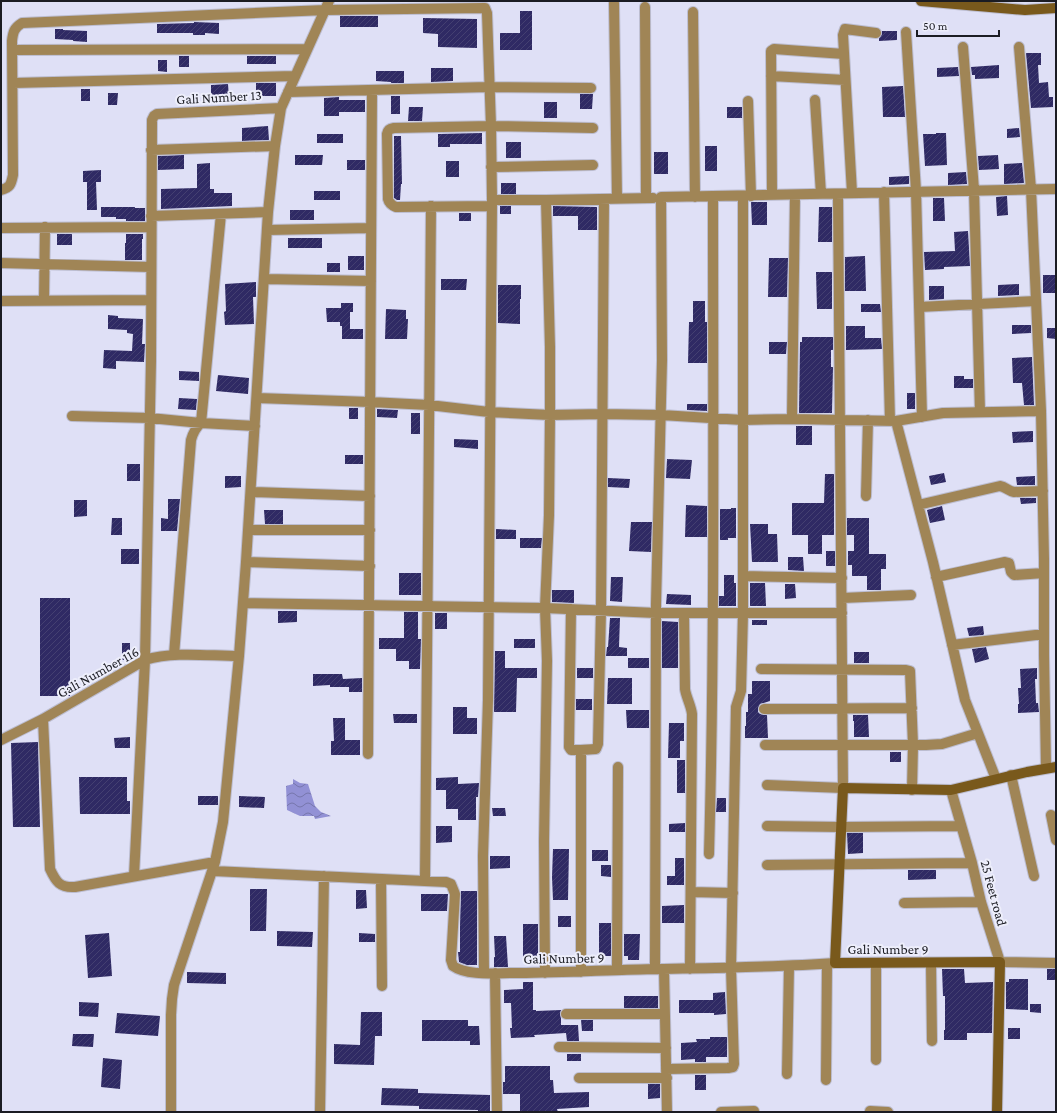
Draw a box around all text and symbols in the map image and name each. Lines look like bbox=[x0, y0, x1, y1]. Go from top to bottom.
scale bar bbox=[917, 12, 999, 38]
text: 50 m bbox=[923, 19, 948, 33]
street label: Gali Number 13 bbox=[176, 87, 262, 107]
street label: Gali Number 116 bbox=[55, 643, 141, 701]
street label: 25 Feet road bbox=[978, 858, 1011, 928]
street label: Gali Number 9 bbox=[847, 941, 929, 957]
street label: Gali Number 9 bbox=[523, 949, 605, 967]

